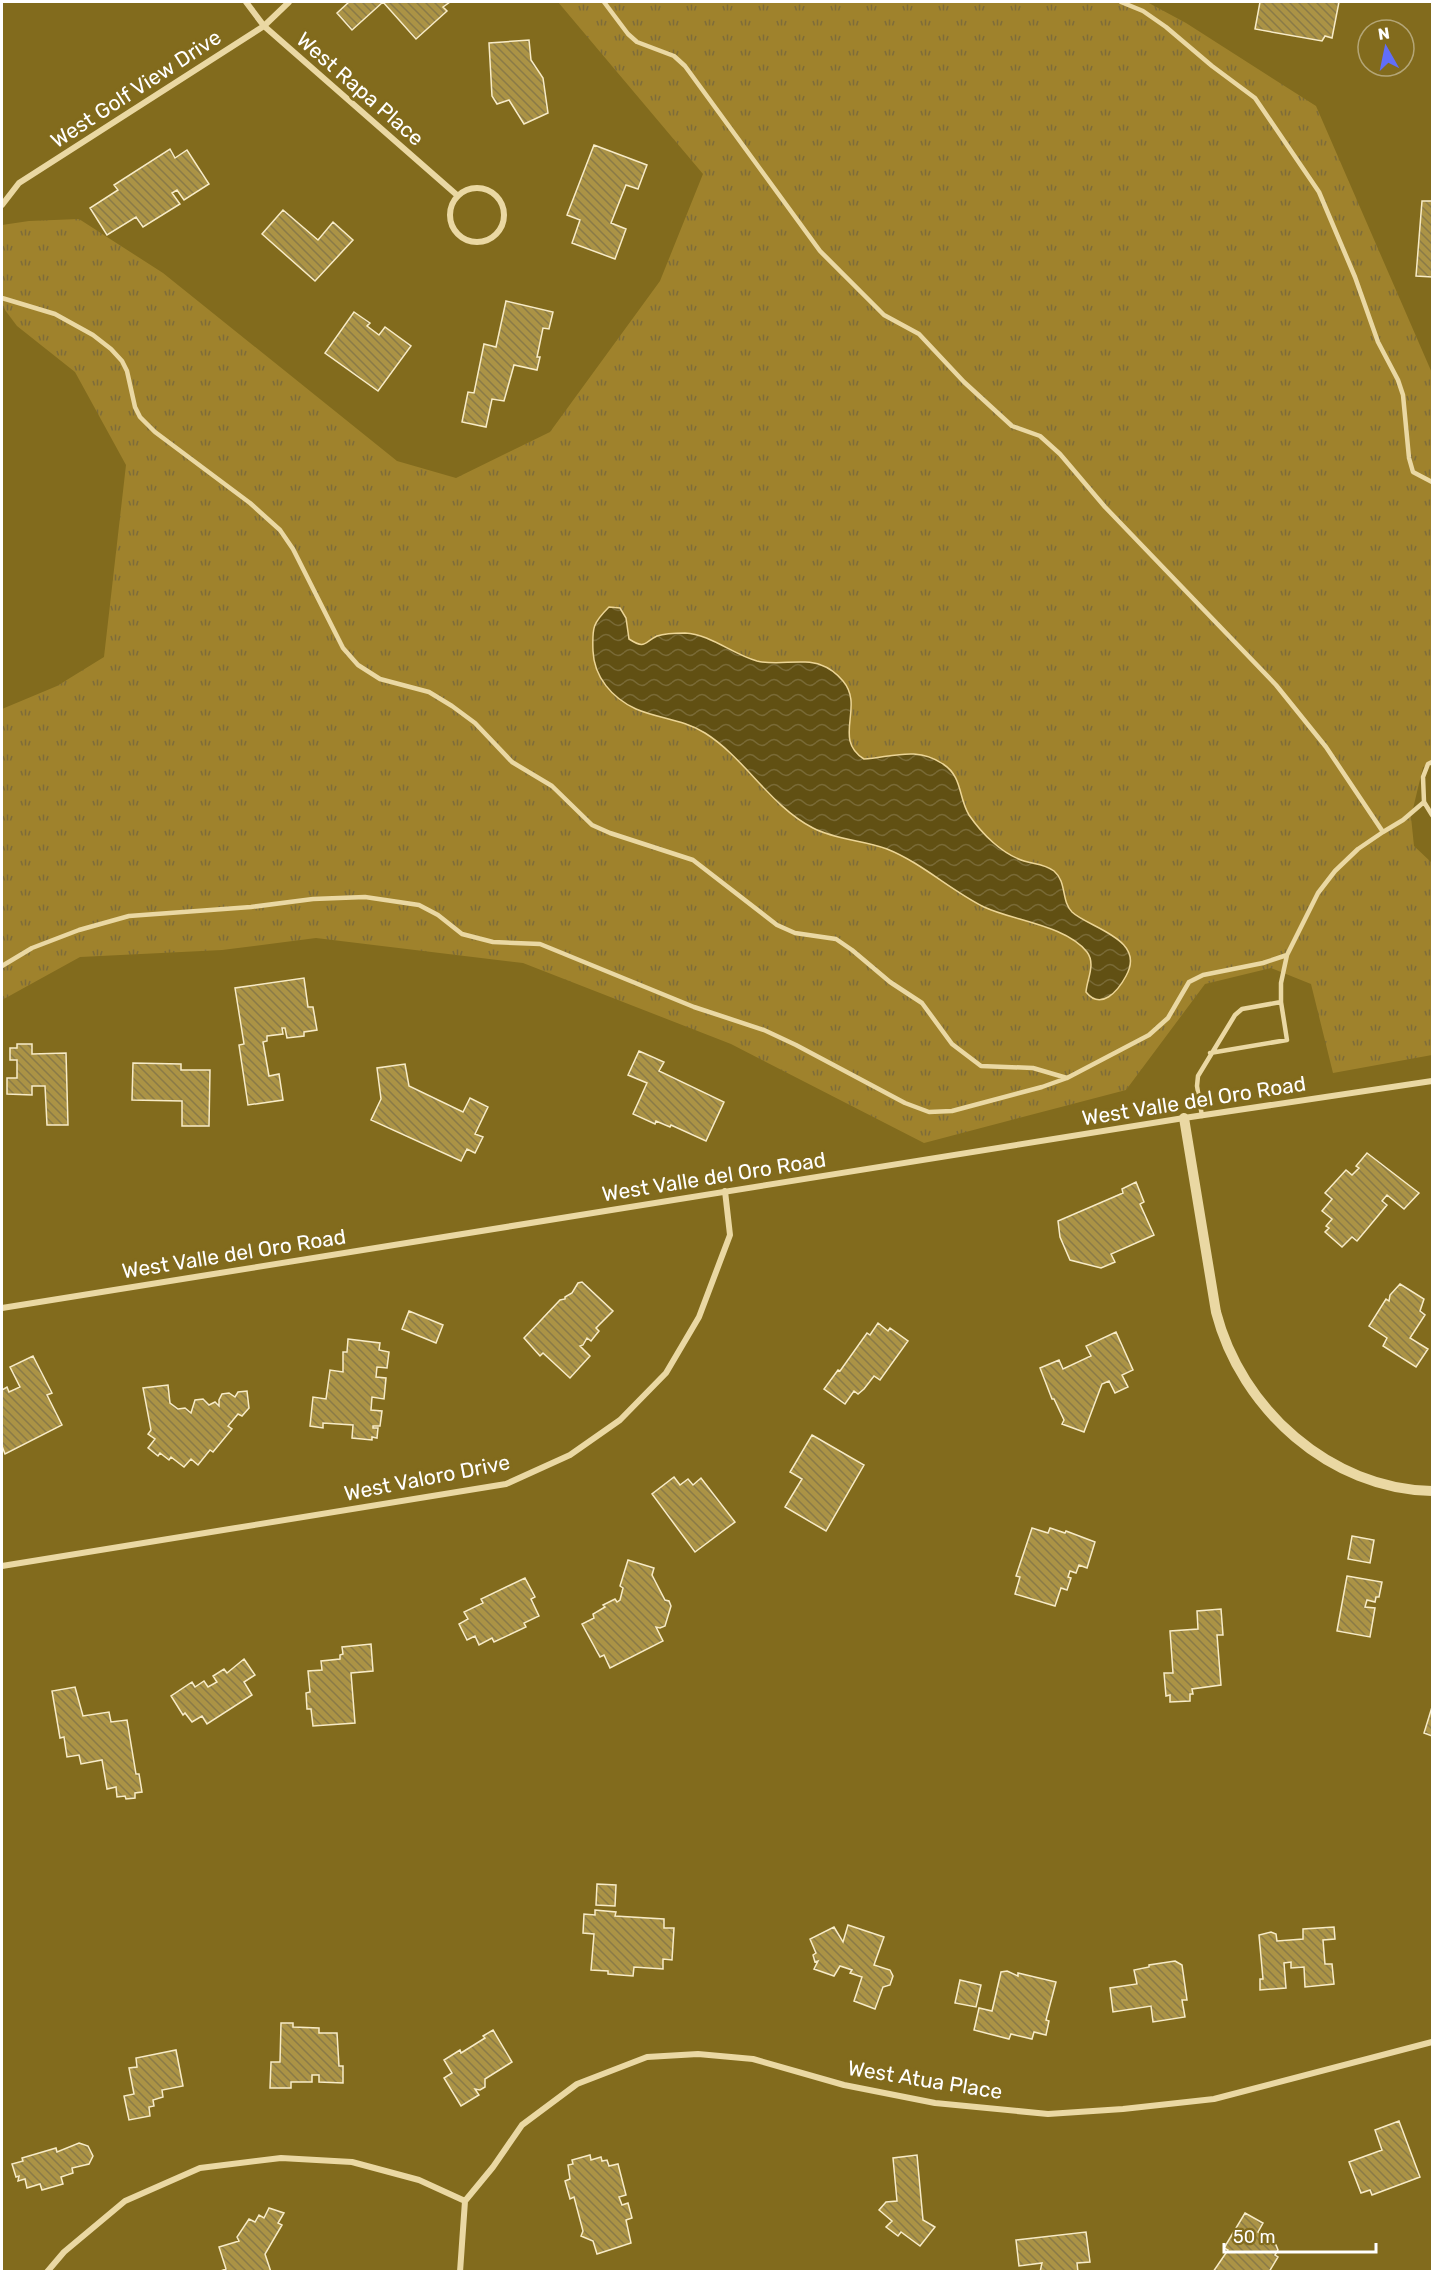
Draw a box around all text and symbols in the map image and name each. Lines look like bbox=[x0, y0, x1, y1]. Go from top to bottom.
north arrow bbox=[1356, 18, 1416, 78]
text: N bbox=[1377, 23, 1391, 44]
street label: West Golf View Drive bbox=[46, 24, 226, 153]
street label: West Rapa Place bbox=[292, 27, 429, 151]
street label: West Valle del Oro Road bbox=[1080, 1070, 1308, 1131]
street label: West Valle del Oro Road bbox=[600, 1146, 828, 1207]
street label: West Valle del Oro Road bbox=[120, 1223, 348, 1284]
street label: West Valoro Drive bbox=[342, 1449, 512, 1506]
street label: West Atua Place bbox=[846, 2055, 1004, 2104]
scale bar bbox=[1224, 2216, 1376, 2254]
text: 50 m bbox=[1233, 2226, 1276, 2248]

